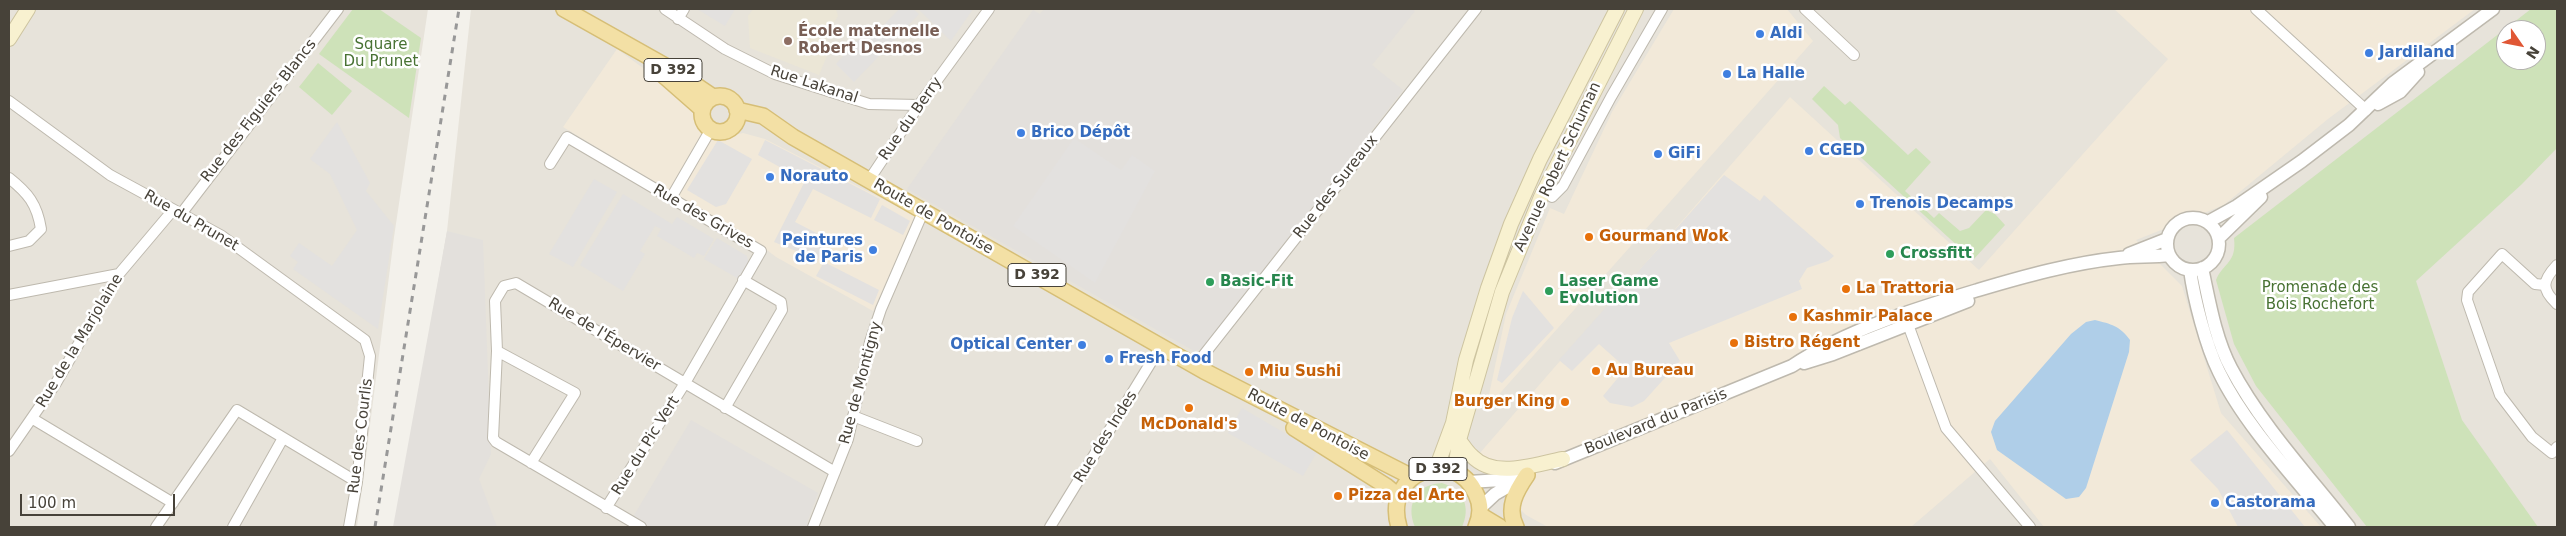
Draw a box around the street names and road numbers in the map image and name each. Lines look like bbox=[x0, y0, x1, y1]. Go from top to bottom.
street label: Rue des Figuiers Blancs bbox=[198, 36, 320, 186]
road number: D 392 bbox=[644, 58, 702, 82]
street label: Rue Lakanal bbox=[768, 62, 860, 108]
street label: Rue du Berry bbox=[876, 74, 946, 164]
street label: Avenue Robert Schuman bbox=[1511, 79, 1605, 255]
street label: Rue des Sureaux bbox=[1290, 132, 1382, 242]
street label: Route de Pontoise bbox=[870, 175, 996, 259]
street label: Rue des Grives bbox=[650, 181, 756, 253]
street label: Rue du Prunet bbox=[141, 187, 241, 255]
road number: D 392 bbox=[1008, 264, 1066, 286]
street label: Rue de la Marjolaine bbox=[33, 271, 127, 411]
street label: Rue de l'Épervier bbox=[545, 294, 663, 376]
street label: Rue de Montigny bbox=[836, 320, 886, 446]
street label: Rue des Courlis bbox=[345, 377, 377, 495]
street label: Route de Pontoise bbox=[1244, 385, 1372, 465]
street label: Boulevard du Parisis bbox=[1582, 385, 1730, 459]
street label: Rue des Indes bbox=[1071, 388, 1141, 486]
street label: Rue du Pic Vert bbox=[608, 393, 684, 499]
road number: D 392 bbox=[1409, 458, 1467, 480]

